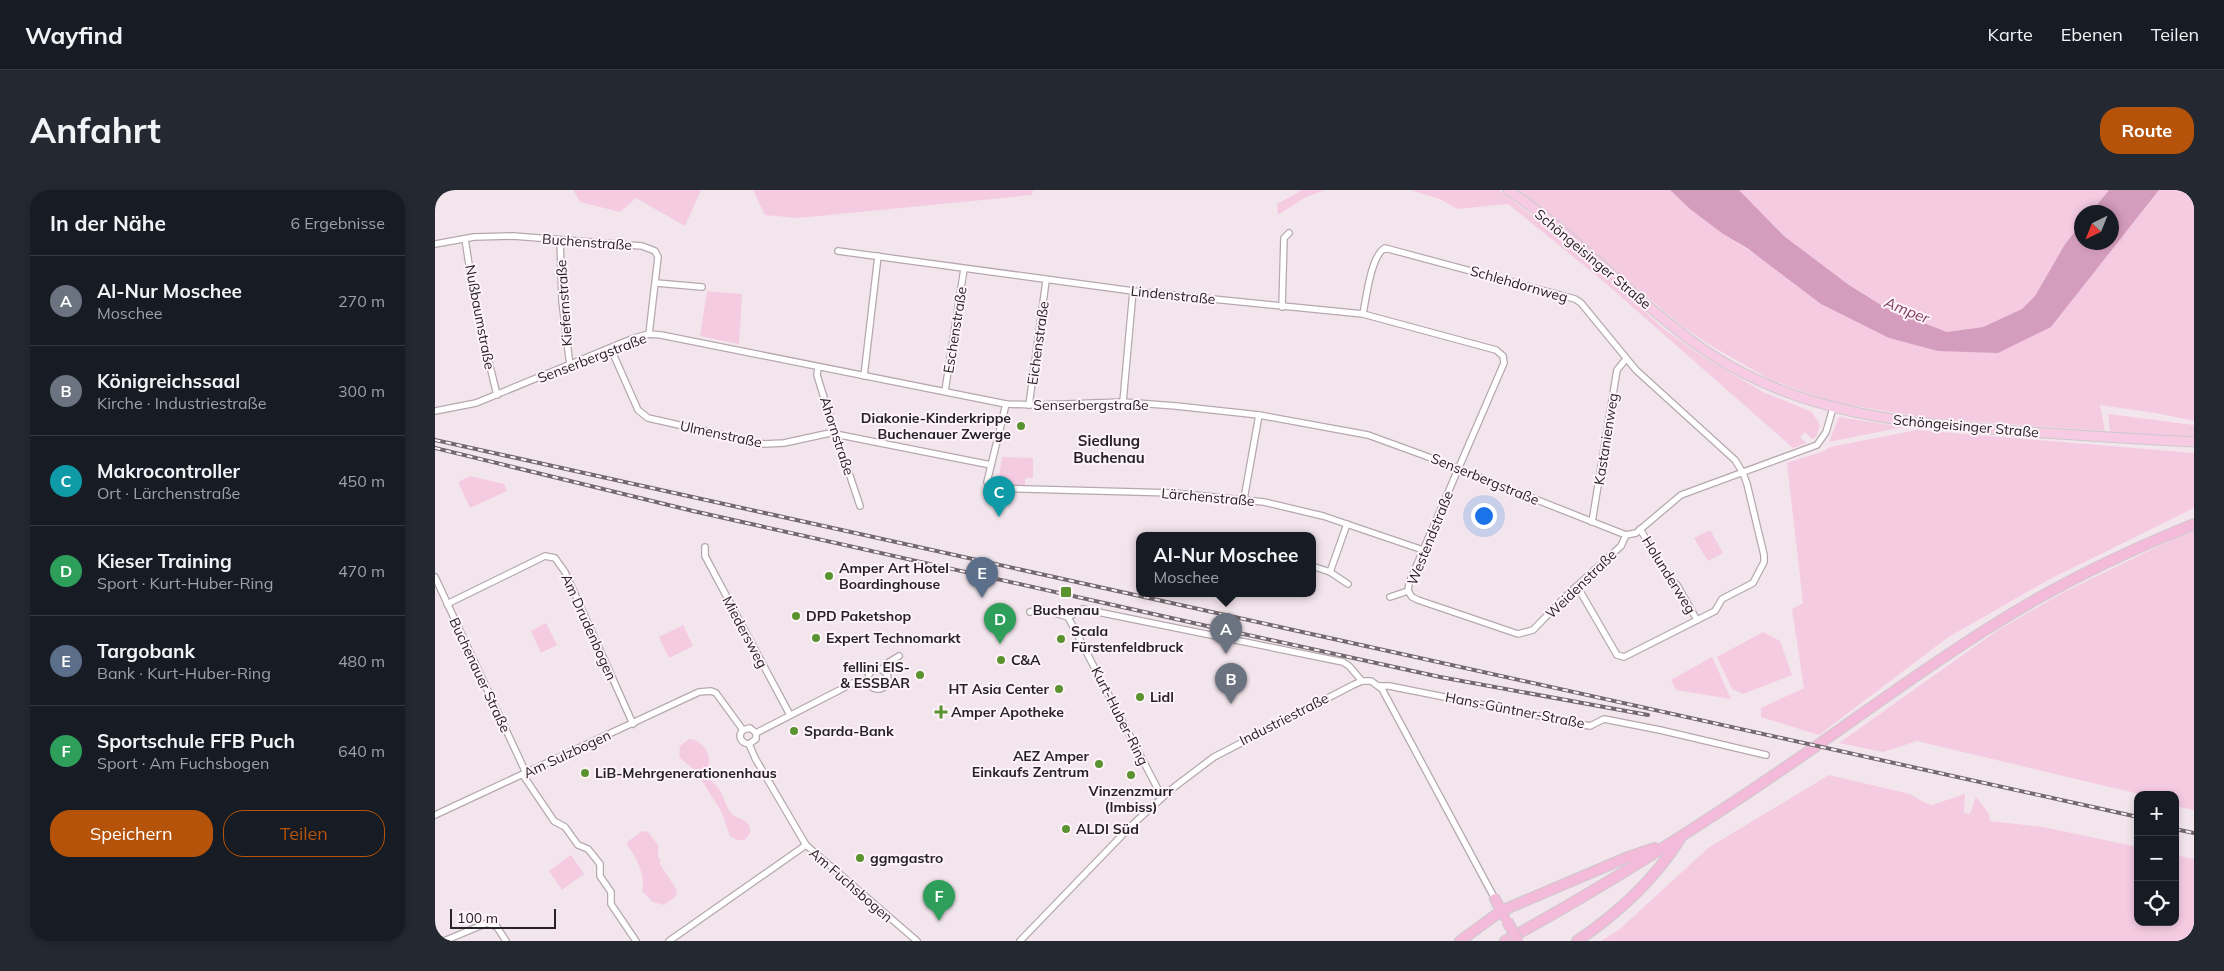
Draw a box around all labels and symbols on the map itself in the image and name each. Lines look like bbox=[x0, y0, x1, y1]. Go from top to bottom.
street label: Schöngeisinger Straße bbox=[1531, 205, 1655, 313]
north arrow bbox=[2074, 205, 2119, 250]
street label: Buchenstraße bbox=[541, 230, 633, 254]
street label: Kiefernstraße bbox=[552, 259, 576, 347]
street label: Schlehdornweg bbox=[1468, 261, 1570, 307]
street label: Nußbaumstraße bbox=[461, 263, 499, 371]
street label: Lindenstraße bbox=[1130, 282, 1216, 308]
street label: Eschenstraße bbox=[939, 285, 971, 375]
water label: Amper bbox=[1881, 292, 1933, 328]
street label: Eichenstraße bbox=[1023, 300, 1053, 386]
street label: Senserbergstraße bbox=[535, 329, 649, 387]
street label: Kastanienweg bbox=[1590, 392, 1622, 486]
street label: Ahornstraße bbox=[816, 394, 858, 478]
street label: Senserbergstraße bbox=[1033, 396, 1149, 414]
place label: Diakonie-Kinderkrippe Buchenauer Zwerge bbox=[861, 409, 1011, 443]
street label: Schöngeisinger Straße bbox=[1892, 411, 2040, 441]
street label: Ulmenstraße bbox=[678, 417, 764, 451]
marker: Diakonie-Kinderkrippe Buchenauer Zwerge bbox=[1015, 420, 1027, 432]
district label: Siedlung Buchenau bbox=[1073, 431, 1145, 467]
street label: Senserbergstraße bbox=[1428, 449, 1542, 509]
pin: C bbox=[983, 476, 1015, 517]
street label: Lärchenstraße bbox=[1161, 484, 1255, 510]
street label: Westendstraße bbox=[1403, 488, 1457, 588]
your location bbox=[1471, 503, 1497, 529]
street label: Holunderweg bbox=[1638, 533, 1700, 617]
street label: Weidenstraße bbox=[1542, 546, 1620, 622]
pin: E bbox=[966, 557, 998, 598]
place label: Amper Art Hotel Boardinghouse bbox=[839, 559, 949, 593]
marker: Amper Art Hotel Boardinghouse bbox=[823, 570, 835, 582]
street label: Am Drudenbogen bbox=[557, 571, 621, 683]
marker: Buchenau bbox=[1059, 585, 1073, 599]
street label: Miedersweg bbox=[719, 593, 771, 671]
place label: Buchenau bbox=[1033, 601, 1099, 619]
pin: D bbox=[984, 603, 1016, 644]
place label: DPD Paketshop bbox=[806, 607, 911, 625]
marker: DPD Paketshop bbox=[790, 610, 802, 622]
pin: A bbox=[1210, 613, 1242, 654]
street label: Buchenauer Straße bbox=[445, 615, 515, 735]
place label: Scala Fürstenfeldbruck bbox=[1071, 622, 1183, 656]
place label: Expert Technomarkt bbox=[826, 629, 961, 647]
marker: Expert Technomarkt bbox=[810, 632, 822, 644]
marker: Scala Fürstenfeldbruck bbox=[1055, 633, 1067, 645]
place label: C&A bbox=[1011, 651, 1041, 669]
marker: C&A bbox=[995, 654, 1007, 666]
place label: fellini EIS- & ESSBAR bbox=[840, 658, 910, 692]
pin: B bbox=[1215, 663, 1247, 704]
street label: Kurt-Huber-Ring bbox=[1087, 664, 1153, 768]
marker: fellini EIS- & ESSBAR bbox=[914, 669, 926, 681]
place label: HT Asia Center bbox=[948, 680, 1049, 698]
marker: HT Asia Center bbox=[1053, 683, 1065, 695]
place label: Lidl bbox=[1150, 688, 1174, 706]
street label: Hans-Güntner-Straße bbox=[1444, 688, 1586, 732]
street label: Industriestraße bbox=[1236, 689, 1332, 749]
marker: Lidl bbox=[1134, 691, 1146, 703]
place label: Amper Apotheke bbox=[951, 703, 1064, 721]
marker: Amper Apotheke bbox=[935, 706, 947, 718]
place label: Sparda-Bank bbox=[804, 722, 894, 740]
marker: Sparda-Bank bbox=[788, 725, 800, 737]
street label: Am Sulzbogen bbox=[520, 726, 614, 782]
place label: AEZ Amper Einkaufs Zentrum bbox=[972, 747, 1089, 781]
marker: AEZ Amper Einkaufs Zentrum bbox=[1093, 758, 1105, 770]
place label: LiB-Mehrgenerationenhaus bbox=[595, 764, 777, 782]
marker: LiB-Mehrgenerationenhaus bbox=[579, 767, 591, 779]
marker: Vinzenzmurr (Imbiss) bbox=[1125, 769, 1137, 781]
place label: Vinzenzmurr (Imbiss) bbox=[1088, 782, 1174, 816]
place label: ALDI Süd bbox=[1076, 820, 1139, 838]
marker: ALDI Süd bbox=[1060, 823, 1072, 835]
street label: Am Fuchsbogen bbox=[806, 844, 896, 926]
place label: ggmgastro bbox=[870, 849, 943, 867]
marker: ggmgastro bbox=[854, 852, 866, 864]
pin: F bbox=[923, 880, 955, 921]
scale bar bbox=[450, 906, 556, 929]

